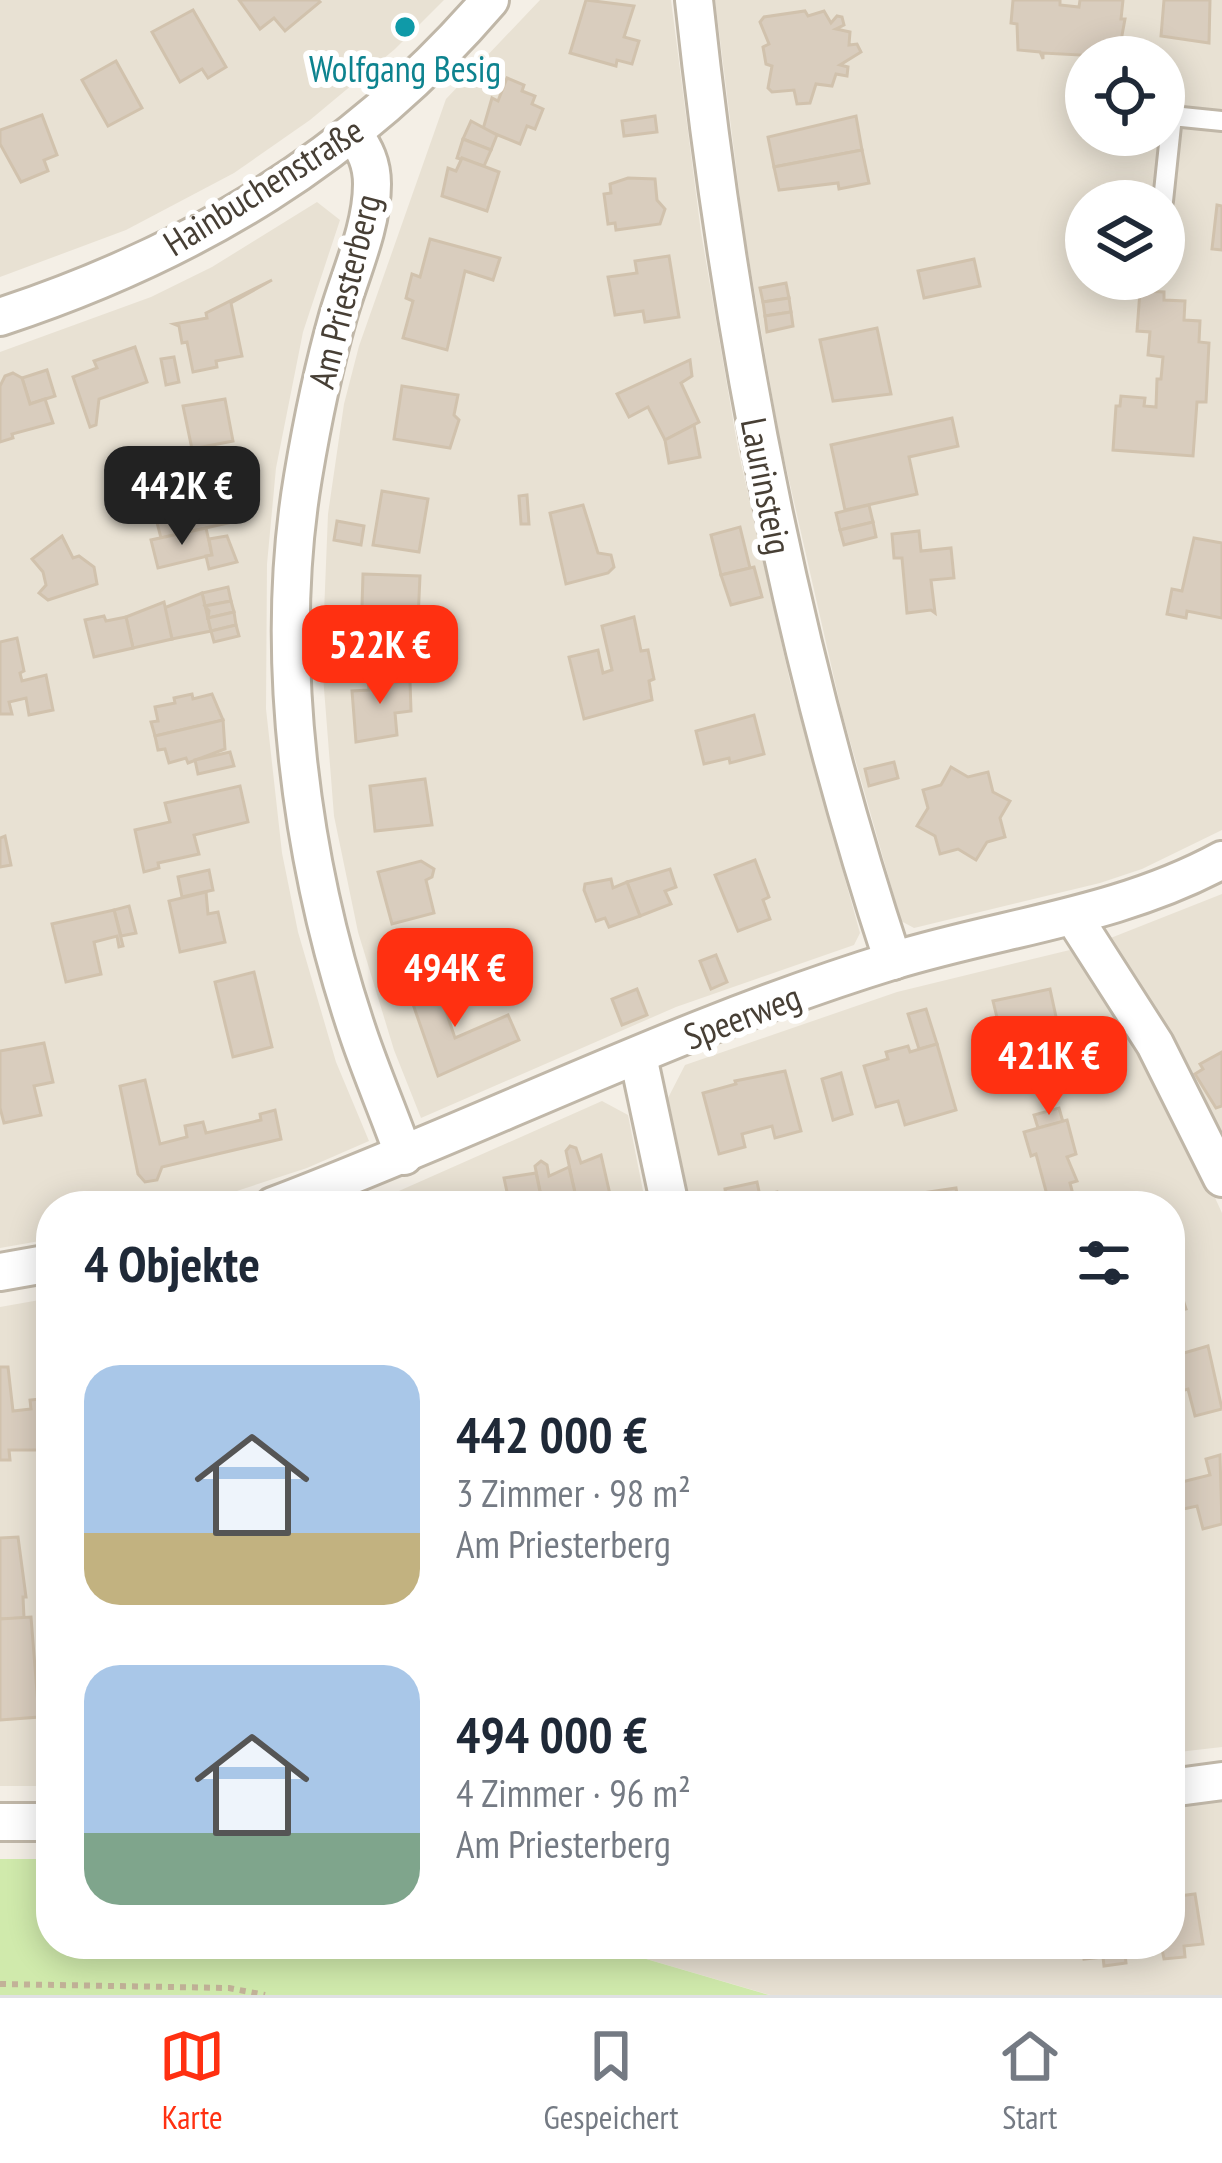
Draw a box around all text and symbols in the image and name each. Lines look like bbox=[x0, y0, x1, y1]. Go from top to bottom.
marker: Wolfgang Besig bbox=[392, 14, 418, 40]
map controls bbox=[1065, 36, 1185, 300]
button: locate bbox=[1065, 36, 1185, 156]
place label: Wolfgang Besig bbox=[309, 45, 501, 92]
street label: Hainbuchenstraße bbox=[154, 106, 372, 266]
button: layers bbox=[1065, 180, 1185, 300]
street label: Am Priesterberg bbox=[297, 189, 391, 393]
street label: Laurinsteig bbox=[731, 414, 803, 558]
pin: 442K € bbox=[84, 446, 280, 548]
text: 442K € bbox=[131, 459, 233, 510]
pin: 522K € bbox=[282, 605, 478, 707]
text: 522K € bbox=[329, 618, 431, 669]
pin: 494K € bbox=[357, 928, 553, 1030]
text: 494K € bbox=[404, 941, 506, 992]
street label: Speerweg bbox=[677, 972, 807, 1060]
pin: 421K € bbox=[951, 1016, 1147, 1118]
text: 421K € bbox=[998, 1029, 1100, 1080]
text: 4 Objekte bbox=[84, 1230, 260, 1296]
icon: filters bbox=[1071, 1230, 1137, 1296]
text: 442 000 € bbox=[456, 1401, 648, 1467]
icon: home bbox=[180, 1413, 324, 1557]
text: 3 Zimmer · 98 m² bbox=[456, 1467, 691, 1518]
text: Am Priesterberg bbox=[456, 1518, 671, 1569]
text: 494 000 € bbox=[456, 1701, 648, 1767]
icon: home bbox=[180, 1713, 324, 1857]
text: 4 Zimmer · 96 m² bbox=[456, 1767, 691, 1818]
text: Am Priesterberg bbox=[456, 1818, 671, 1869]
tab: Karte bbox=[159, 2023, 225, 2138]
tab: Gespeichert bbox=[543, 2023, 678, 2138]
tab: Start bbox=[997, 2023, 1063, 2138]

